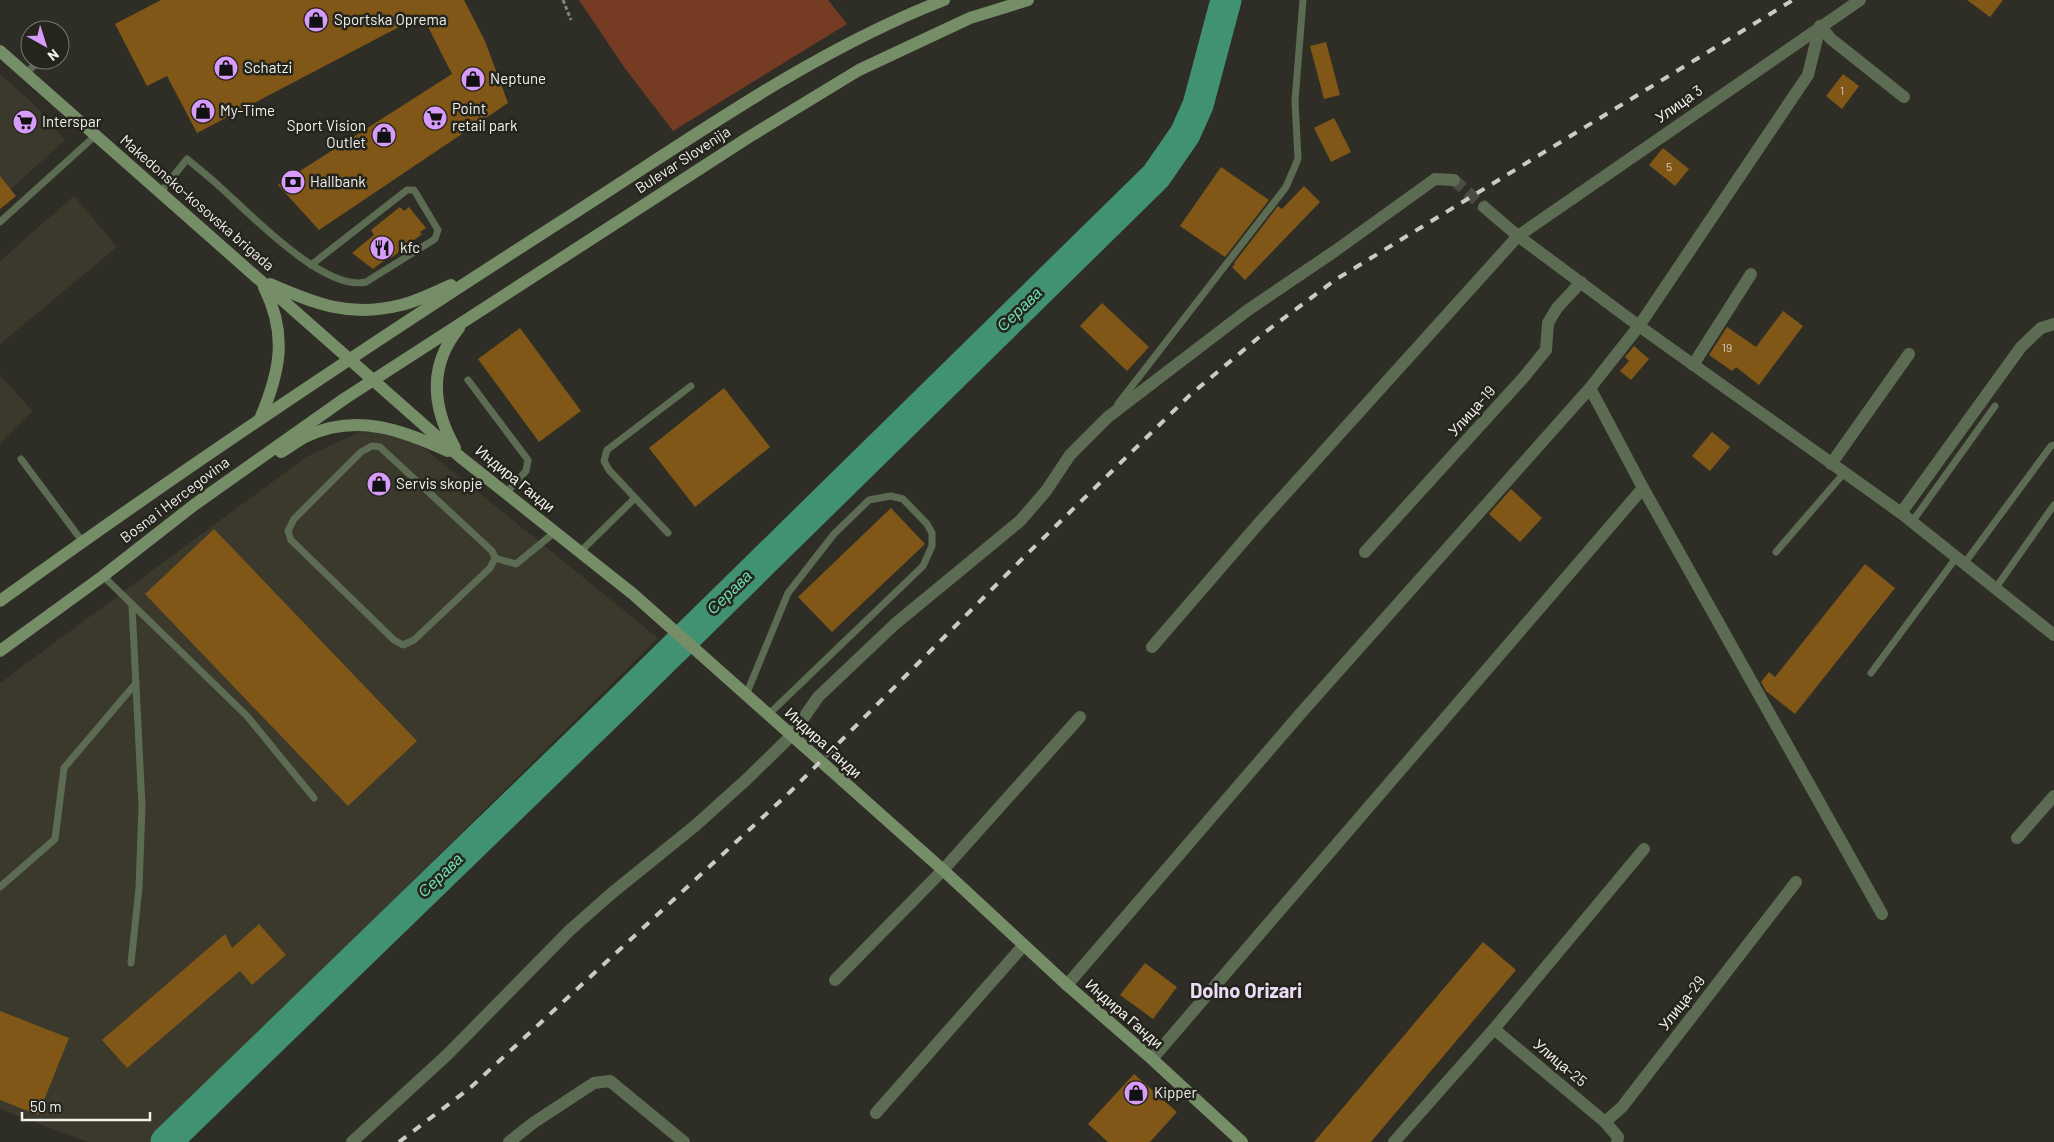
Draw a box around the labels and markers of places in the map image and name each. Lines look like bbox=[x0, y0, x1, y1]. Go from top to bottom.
shop icon: Sportska Oprema bbox=[303, 7, 329, 33]
place label: Sportska Oprema bbox=[334, 10, 447, 28]
shop icon: Schatzi bbox=[213, 55, 239, 81]
place label: Schatzi bbox=[244, 58, 292, 76]
shop icon: Neptune bbox=[460, 66, 486, 92]
place label: Neptune bbox=[490, 69, 546, 87]
shop icon: My-Time bbox=[190, 98, 216, 124]
place label: Point retail park bbox=[452, 99, 518, 134]
place label: My-Time bbox=[220, 101, 275, 119]
supermarket icon: Point retail park bbox=[422, 105, 448, 131]
supermarket icon: Interspar bbox=[12, 109, 38, 135]
place label: Interspar bbox=[42, 112, 102, 130]
place label: Sport Vision Outlet bbox=[287, 116, 366, 151]
shop icon: Sport Vision Outlet bbox=[371, 122, 397, 148]
bank icon: Hallbank bbox=[280, 169, 306, 195]
place label: Hallbank bbox=[310, 172, 366, 190]
restaurant icon: kfc bbox=[369, 235, 395, 261]
place label: kfc bbox=[400, 238, 420, 256]
shop icon: Servis skopje bbox=[366, 471, 392, 497]
place label: Servis skopje bbox=[396, 474, 482, 492]
shop icon: Kipper bbox=[1123, 1080, 1149, 1106]
place label: Kipper bbox=[1154, 1083, 1197, 1101]

